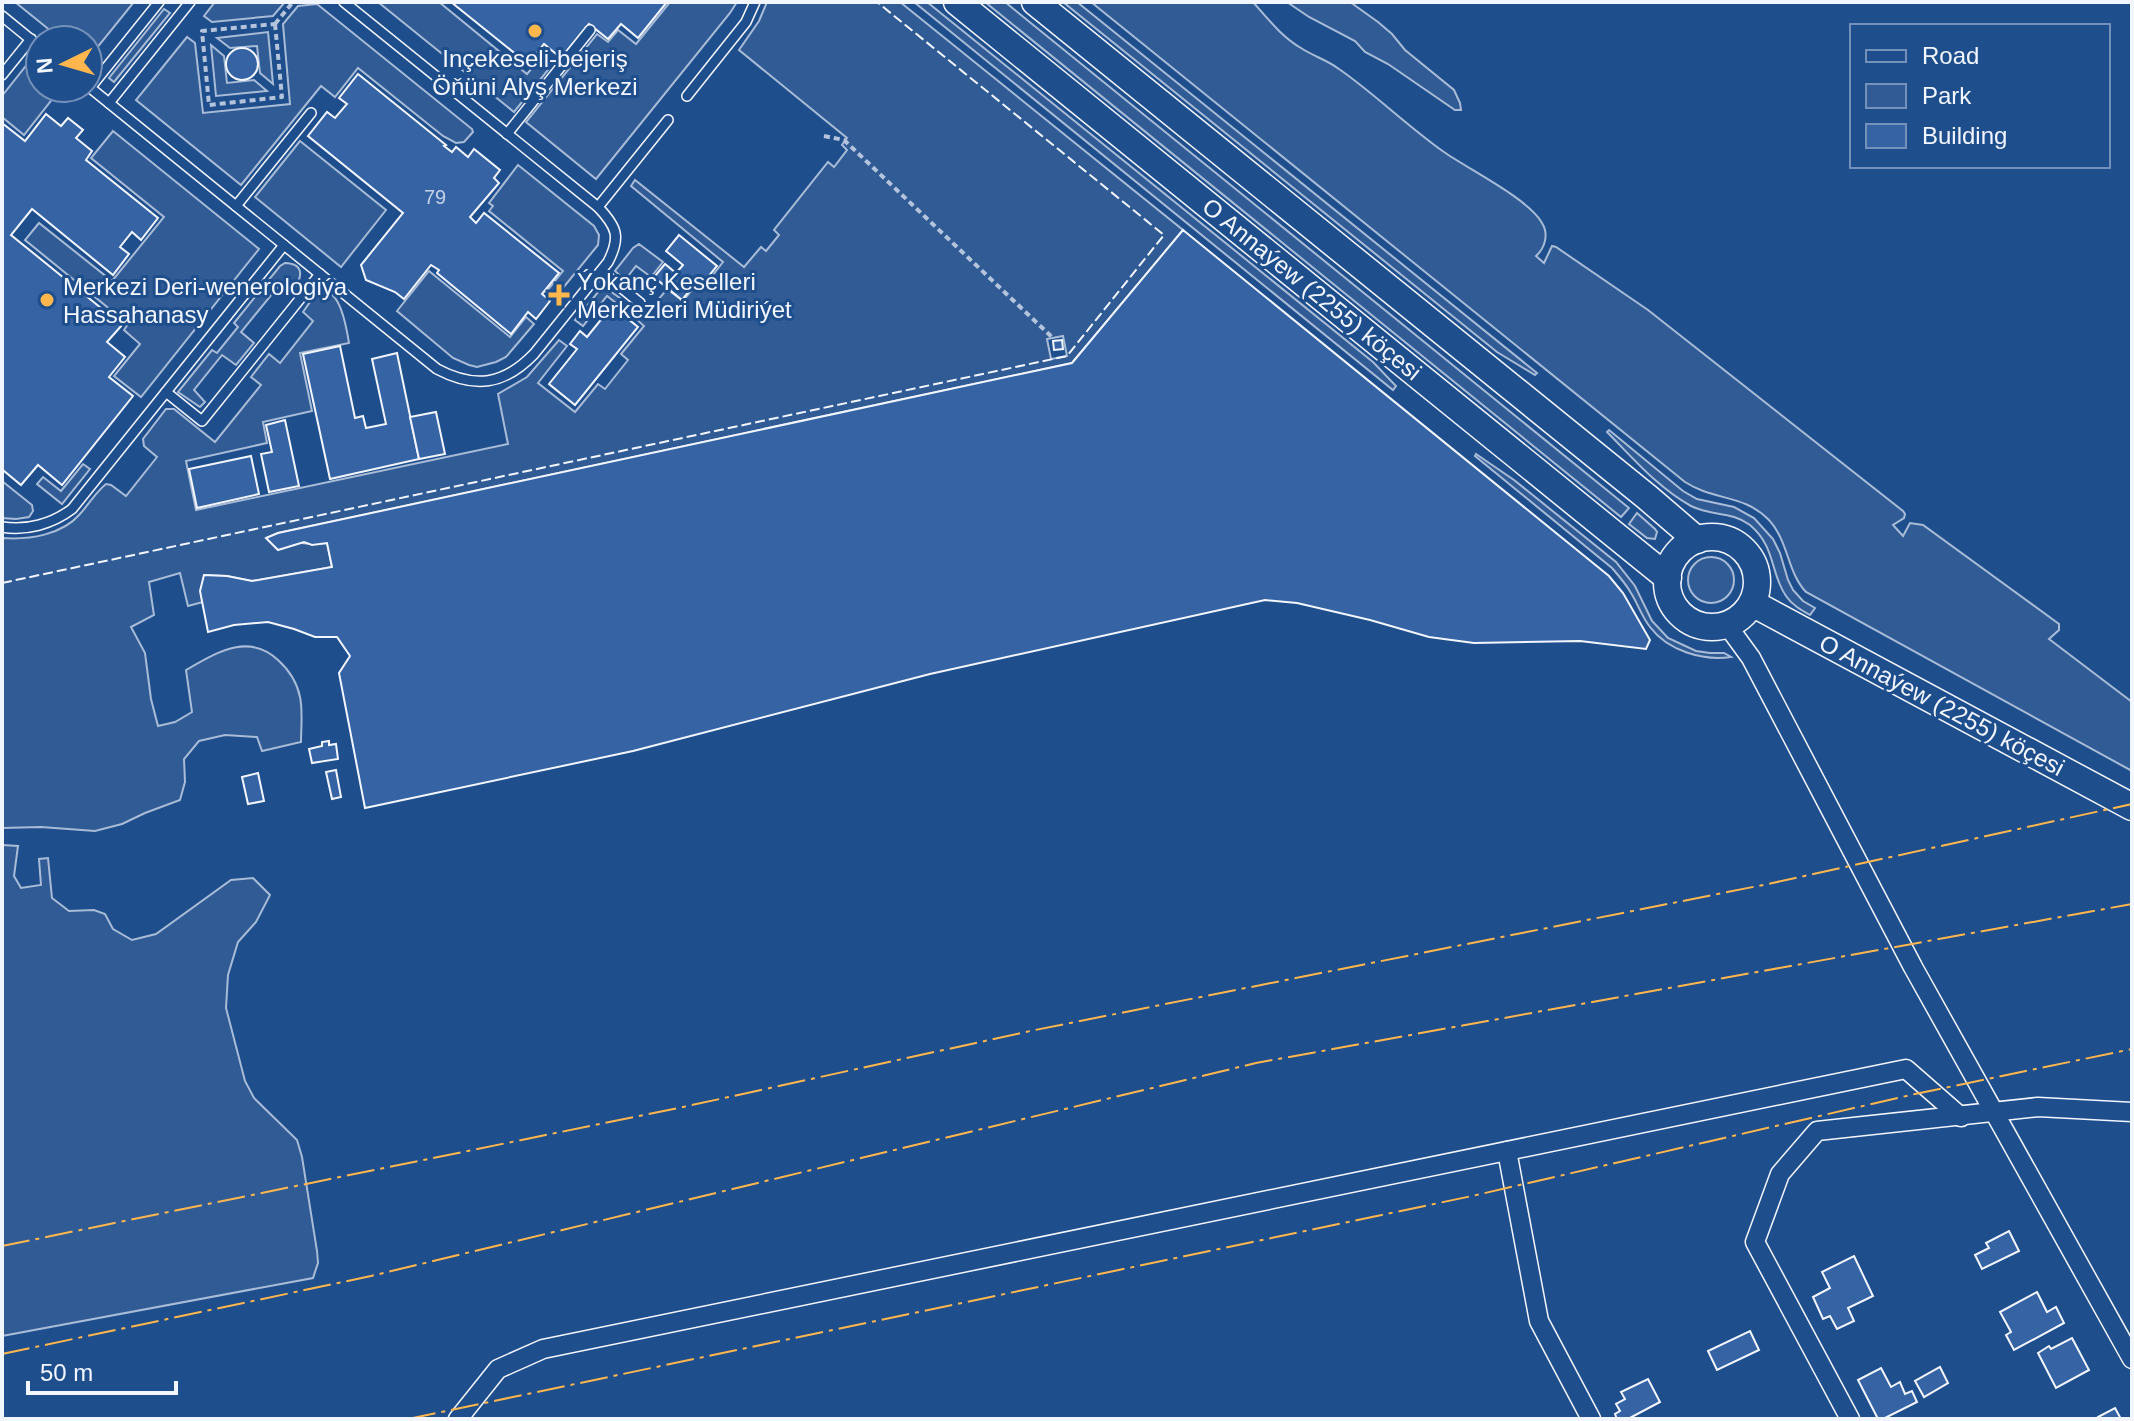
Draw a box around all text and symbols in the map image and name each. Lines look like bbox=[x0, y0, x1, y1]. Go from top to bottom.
marker: Inçekeseli-bejeriş Öňüni Alyş Merkezi bbox=[526, 22, 544, 40]
north arrow bbox=[24, 24, 104, 104]
legend bbox=[1850, 24, 2110, 168]
text: Road bbox=[1922, 42, 1979, 69]
place label: Inçekeseli-bejeriş Öňüni Alyş Merkezi bbox=[432, 45, 638, 100]
text: N bbox=[31, 57, 58, 75]
text: Park bbox=[1922, 82, 1972, 109]
text: Building bbox=[1922, 122, 2007, 149]
house number: 79 bbox=[424, 186, 446, 208]
street label: O Annaýew (2255) köçesi bbox=[1197, 192, 1427, 386]
place label: Ýokanç Keselleri Merkezleri Müdiriýet bbox=[577, 268, 792, 323]
place label: Merkezi Deri-wenerologiýa Hassahanasy bbox=[63, 273, 348, 328]
marker: Ýokanç Keselleri Merkezleri Müdiriýet bbox=[548, 284, 570, 306]
marker: Merkezi Deri-wenerologiýa Hassahanasy bbox=[38, 291, 56, 309]
street label: O Annaýew (2255) köçesi bbox=[1815, 629, 2069, 781]
scale bar bbox=[28, 1345, 176, 1395]
text: 50 m bbox=[40, 1359, 93, 1386]

